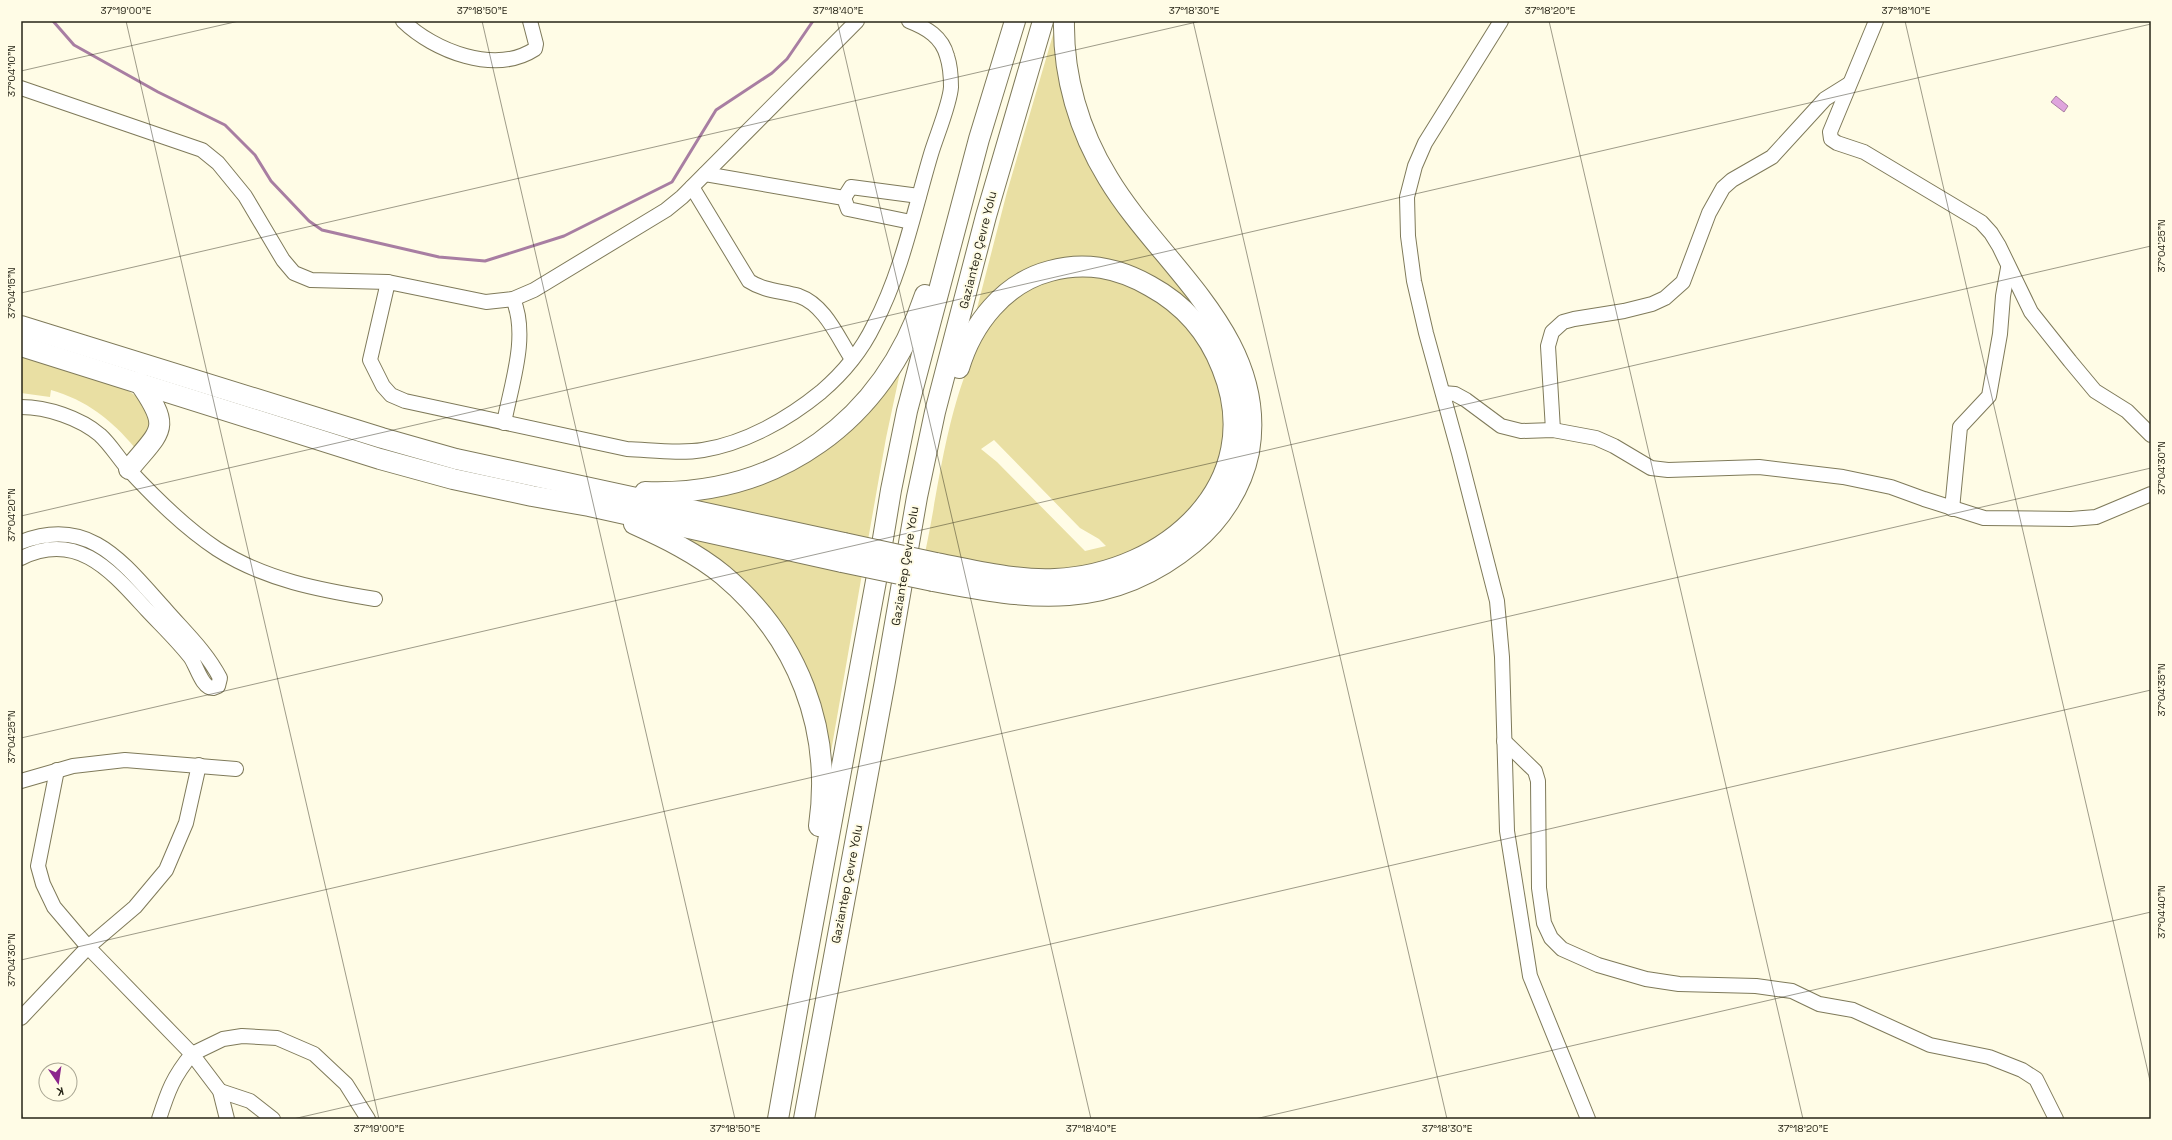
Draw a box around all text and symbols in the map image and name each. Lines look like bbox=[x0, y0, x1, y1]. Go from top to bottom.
text: 37°19'00"E bbox=[101, 4, 152, 17]
text: 37°18'50"E bbox=[457, 4, 508, 17]
text: 37°18'40"E bbox=[813, 4, 864, 17]
text: 37°18'30"E bbox=[1169, 4, 1220, 17]
text: 37°18'20"E bbox=[1525, 4, 1576, 17]
text: 37°18'10"E bbox=[1882, 4, 1931, 17]
text: 37°04'10"N bbox=[5, 45, 18, 97]
street label: Gaziantep Çevre Yolu bbox=[956, 190, 1000, 310]
text: 37°04'25"N bbox=[2155, 219, 2168, 273]
text: 37°04'15"N bbox=[5, 267, 18, 319]
text: 37°04'30"N bbox=[2155, 441, 2168, 495]
text: 37°04'20"N bbox=[5, 488, 18, 542]
street label: Gaziantep Çevre Yolu bbox=[888, 505, 922, 627]
text: 37°04'35"N bbox=[2155, 663, 2168, 717]
text: 37°04'25"N bbox=[5, 710, 18, 764]
street label: Gaziantep Çevre Yolu bbox=[828, 823, 866, 945]
text: 37°04'40"N bbox=[2155, 885, 2168, 939]
text: 37°04'30"N bbox=[5, 933, 18, 987]
north arrow bbox=[38, 1062, 78, 1102]
text: K bbox=[55, 1084, 65, 1099]
text: 37°19'00"E bbox=[354, 1122, 405, 1135]
text: 37°18'50"E bbox=[710, 1122, 761, 1135]
text: 37°18'40"E bbox=[1066, 1122, 1117, 1135]
text: 37°18'30"E bbox=[1422, 1122, 1473, 1135]
text: 37°18'20"E bbox=[1778, 1122, 1829, 1135]

